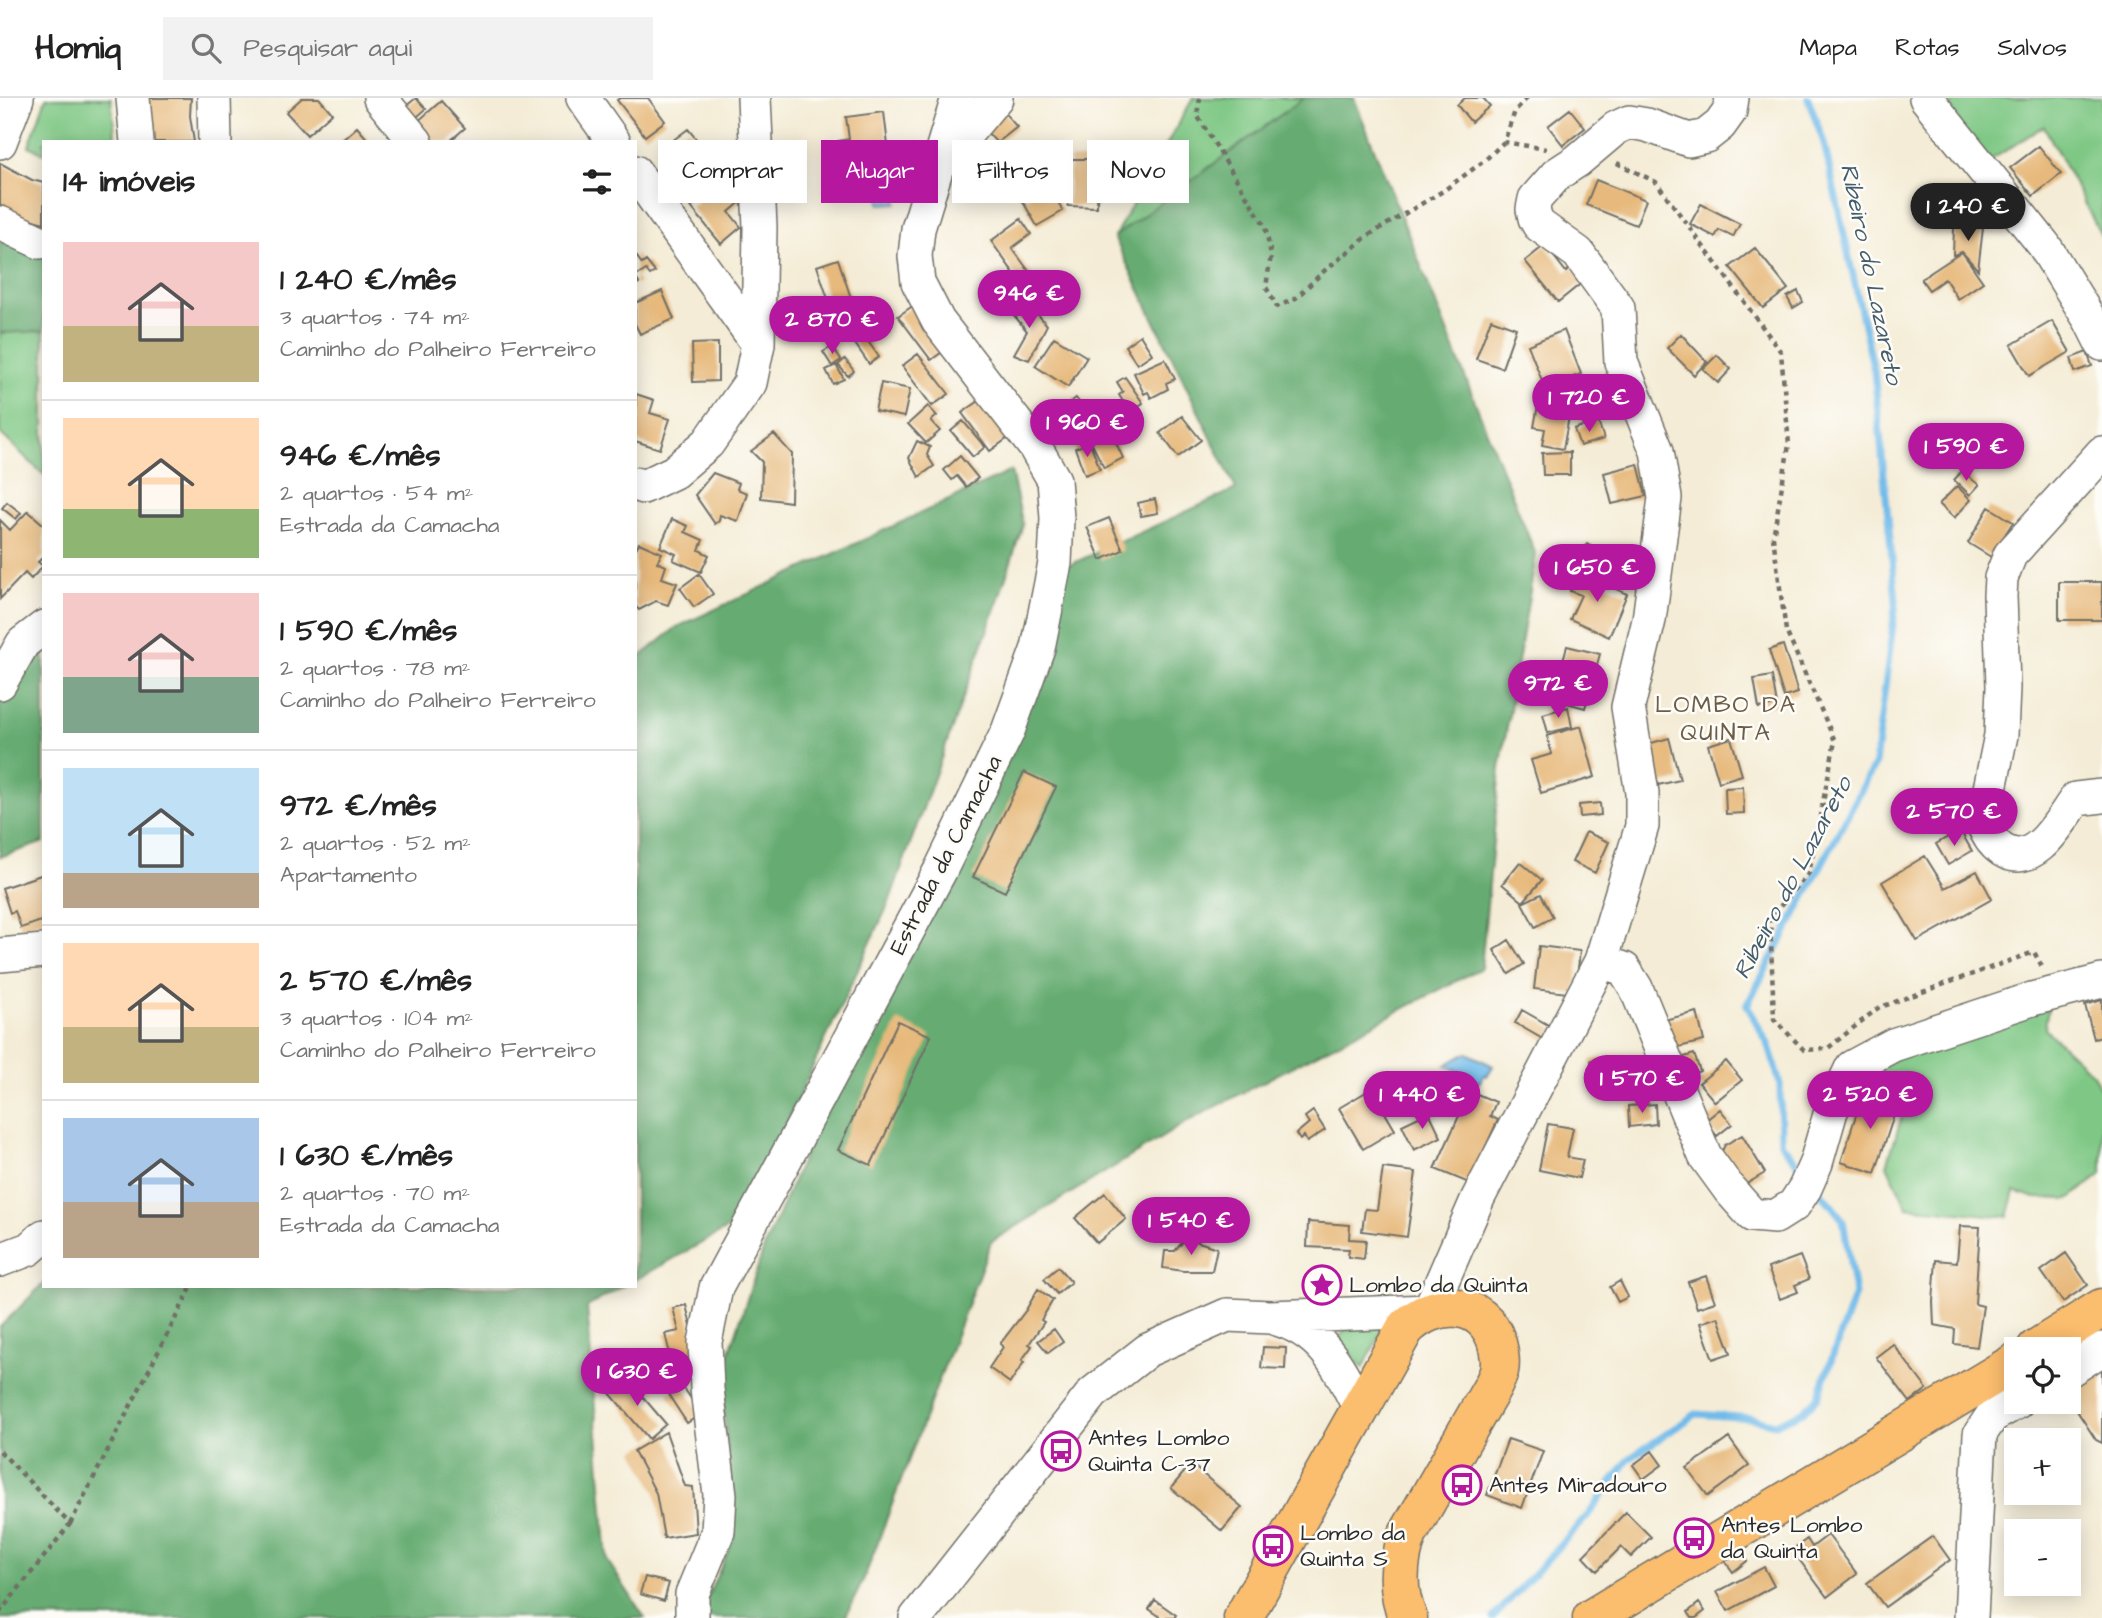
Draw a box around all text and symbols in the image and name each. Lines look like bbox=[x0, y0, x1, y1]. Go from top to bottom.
search box bbox=[163, 17, 653, 80]
text: Homiq bbox=[35, 25, 121, 71]
icon: search bbox=[187, 29, 225, 67]
text: Pesquisar aqui bbox=[243, 30, 412, 66]
text: Mapa bbox=[1799, 31, 1857, 65]
text: Rotas bbox=[1895, 31, 1960, 65]
text: Salvos bbox=[1998, 31, 2067, 65]
chip: Comprar bbox=[658, 140, 807, 203]
chip: Alugar bbox=[821, 140, 938, 203]
chip: Filtros bbox=[952, 140, 1073, 203]
chip: Novo bbox=[1087, 140, 1189, 203]
water label: Ribeiro do Lazareto bbox=[1831, 160, 1911, 389]
text: 14 imóveis bbox=[63, 161, 195, 203]
icon: filters bbox=[578, 163, 616, 201]
pin: 1 240 € bbox=[1903, 184, 2033, 243]
text: 1 240 € bbox=[1927, 190, 2009, 222]
text: 1 240 €/mês bbox=[280, 259, 457, 301]
icon: home bbox=[119, 270, 203, 354]
pin: 946 € bbox=[980, 271, 1078, 330]
text: 946 € bbox=[994, 277, 1064, 309]
pin: 2 870 € bbox=[767, 296, 897, 356]
text: 3 quartos · 74 m² bbox=[280, 301, 470, 333]
text: 2 870 € bbox=[785, 303, 879, 335]
text: Caminho do Palheiro Ferreiro bbox=[280, 333, 596, 365]
pin: 1 720 € bbox=[1524, 374, 1654, 434]
text: 1 720 € bbox=[1548, 381, 1630, 413]
pin: 1 960 € bbox=[1022, 400, 1152, 459]
text: 1 960 € bbox=[1046, 406, 1128, 438]
pin: 1 590 € bbox=[1901, 424, 2031, 483]
text: 1 590 € bbox=[1924, 430, 2008, 462]
text: 946 €/mês bbox=[280, 435, 440, 477]
icon: home bbox=[119, 446, 203, 530]
text: 2 quartos · 54 m² bbox=[280, 477, 473, 509]
text: Estrada da Camacha bbox=[280, 509, 500, 541]
pin: 1 650 € bbox=[1532, 545, 1662, 604]
text: 1 650 € bbox=[1555, 551, 1639, 583]
text: 1 590 €/mês bbox=[280, 610, 457, 652]
icon: home bbox=[119, 621, 203, 705]
text: 2 quartos · 78 m² bbox=[280, 652, 471, 684]
pin: 972 € bbox=[1509, 660, 1607, 720]
text: 972 € bbox=[1524, 667, 1592, 699]
text: Caminho do Palheiro Ferreiro bbox=[280, 684, 596, 716]
district label: LOMBO DA QUINTA bbox=[1655, 688, 1797, 750]
street label: Estrada da Camacha bbox=[882, 750, 1010, 960]
water label: Ribeiro do Lazareto bbox=[1725, 769, 1862, 985]
text: 972 €/mês bbox=[280, 785, 437, 827]
pin: 2 570 € bbox=[1889, 788, 2019, 848]
text: 2 570 € bbox=[1907, 795, 2001, 827]
icon: home bbox=[119, 796, 203, 880]
text: 2 quartos · 52 m² bbox=[280, 827, 471, 859]
text: Apartamento bbox=[280, 859, 417, 891]
text: 2 570 €/mês bbox=[280, 960, 472, 1002]
icon: home bbox=[119, 971, 203, 1055]
text: 3 quartos · 104 m² bbox=[280, 1002, 473, 1034]
text: Caminho do Palheiro Ferreiro bbox=[280, 1034, 596, 1066]
pin: 1 570 € bbox=[1577, 1056, 1707, 1115]
text: 1 570 € bbox=[1600, 1062, 1684, 1094]
pin: 1 440 € bbox=[1357, 1072, 1487, 1131]
pin: 2 520 € bbox=[1805, 1072, 1935, 1131]
text: 1 440 € bbox=[1379, 1078, 1465, 1110]
text: 2 520 € bbox=[1823, 1078, 1917, 1110]
text: 1 630 €/mês bbox=[280, 1135, 453, 1177]
icon: home bbox=[119, 1146, 203, 1230]
text: 2 quartos · 70 m² bbox=[280, 1177, 470, 1209]
pin: 1 540 € bbox=[1126, 1198, 1256, 1257]
text: 1 540 € bbox=[1148, 1204, 1234, 1236]
text: Estrada da Camacha bbox=[280, 1209, 500, 1241]
place icon: Lombo da Quinta bbox=[1301, 1264, 1343, 1306]
place label: Lombo da Quinta bbox=[1349, 1269, 1528, 1301]
map controls bbox=[2004, 1337, 2081, 1596]
button: locate bbox=[2004, 1337, 2081, 1414]
pin: 1 630 € bbox=[572, 1348, 702, 1408]
text: 1 630 € bbox=[597, 1355, 677, 1387]
place label: Antes Lombo Quinta C-37 bbox=[1088, 1422, 1229, 1480]
button: + bbox=[2004, 1428, 2081, 1505]
bus stop icon: Antes Lombo Quinta C-37 bbox=[1040, 1430, 1082, 1472]
bus stop icon: Antes Miradouro bbox=[1441, 1464, 1483, 1506]
place label: Antes Miradouro bbox=[1489, 1469, 1667, 1501]
place label: Antes Lombo da Quinta bbox=[1721, 1509, 1862, 1567]
place label: Lombo da Quinta S bbox=[1300, 1517, 1406, 1575]
bus stop icon: Antes Lombo da Quinta bbox=[1673, 1517, 1715, 1559]
button: − bbox=[2004, 1519, 2081, 1596]
bus stop icon: Lombo da Quinta S bbox=[1252, 1525, 1294, 1567]

